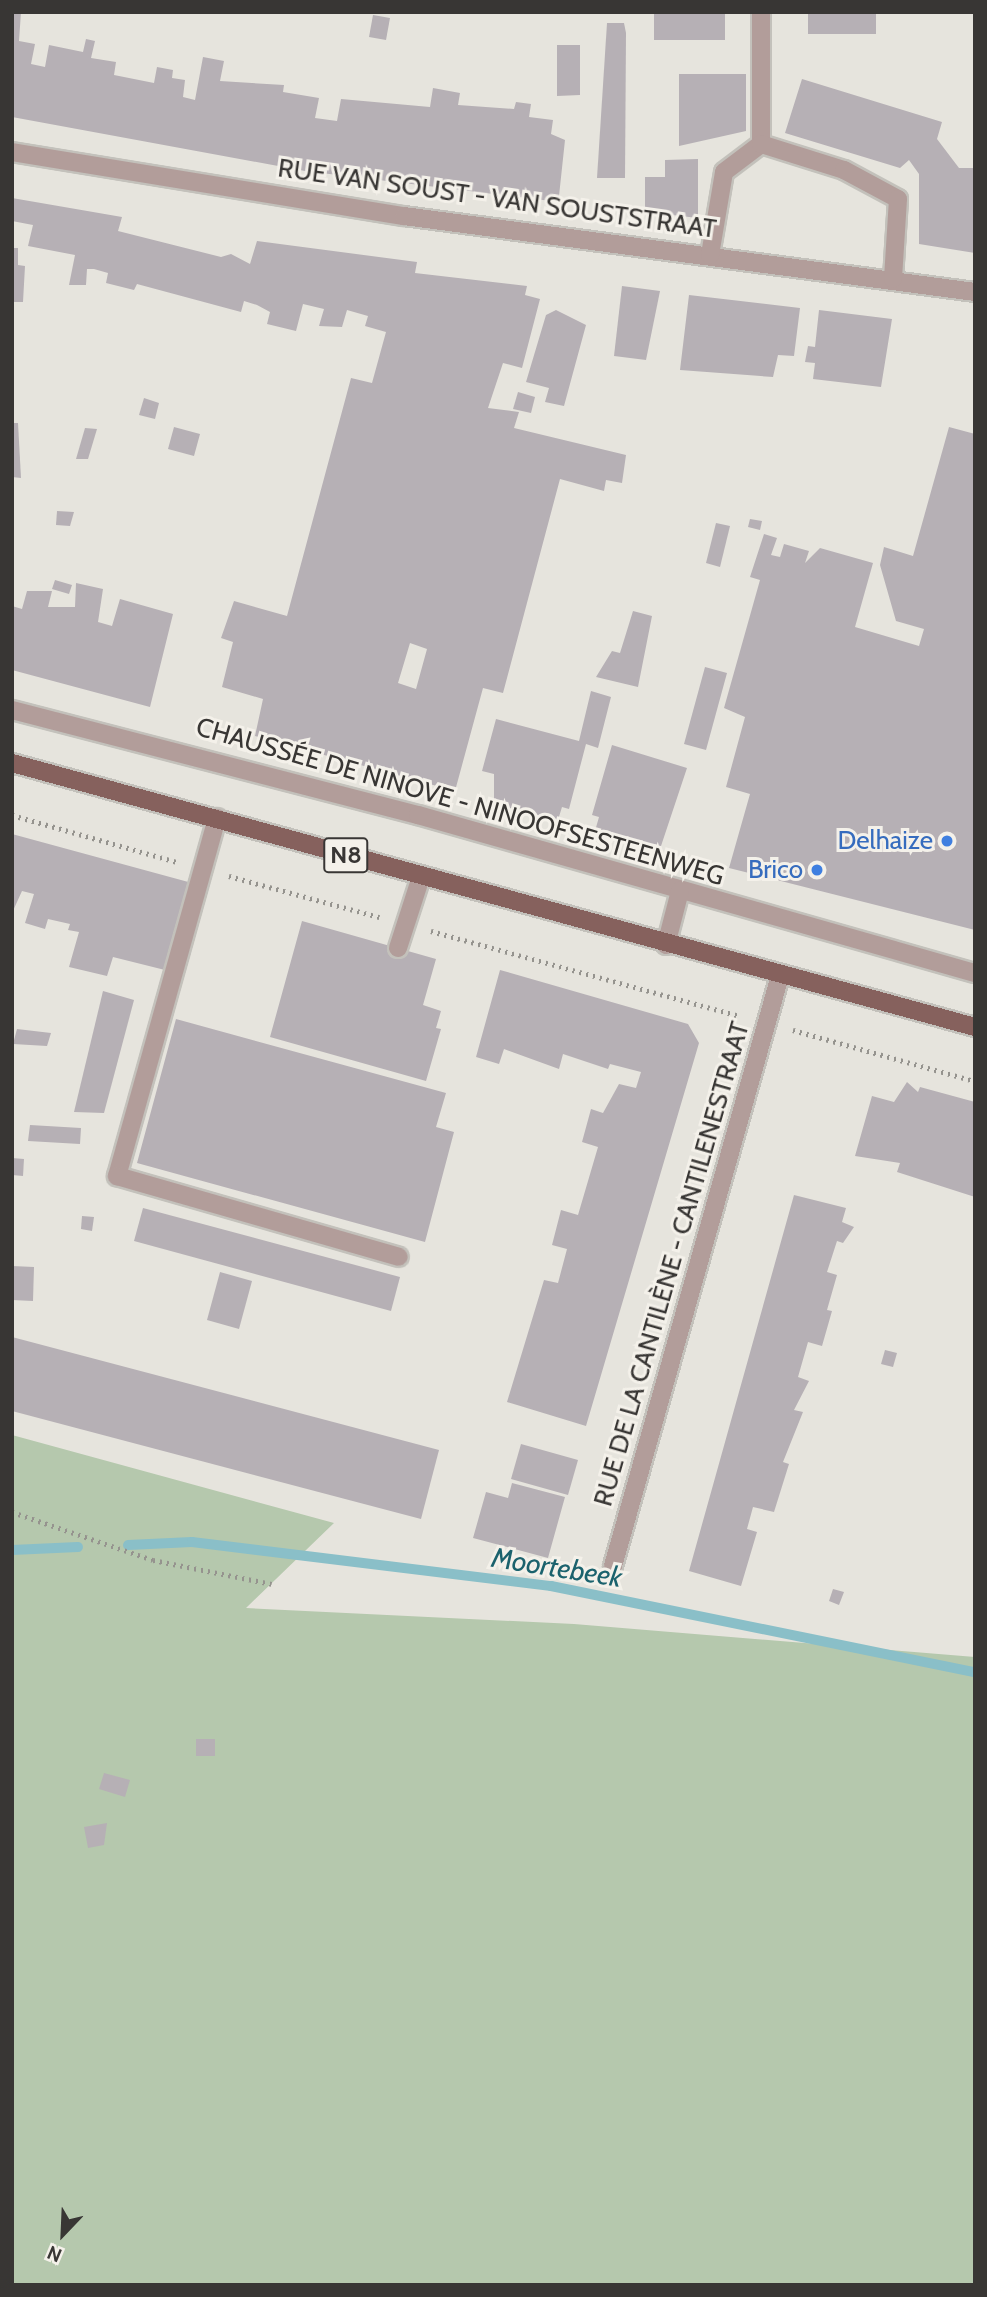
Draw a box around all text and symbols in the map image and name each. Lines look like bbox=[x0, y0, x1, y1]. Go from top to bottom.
street label: RUE VAN SOUST - VAN SOUSTSTRAAT bbox=[276, 153, 718, 245]
street label: CHAUSSÉE DE NINOVE - NINOOFSESTEENWEG bbox=[192, 712, 728, 892]
place label: Delhaize bbox=[837, 825, 933, 857]
marker: Delhaize bbox=[939, 833, 955, 849]
road number: N8 bbox=[323, 834, 369, 876]
place label: Brico bbox=[748, 854, 803, 886]
marker: Brico bbox=[809, 862, 825, 878]
street label: RUE DE LA CANTILÈNE - CANTILENESTRAAT bbox=[588, 1018, 756, 1510]
water label: Moortebeek bbox=[489, 1540, 625, 1594]
north arrow bbox=[28, 2199, 98, 2269]
text: N bbox=[44, 2241, 65, 2267]

